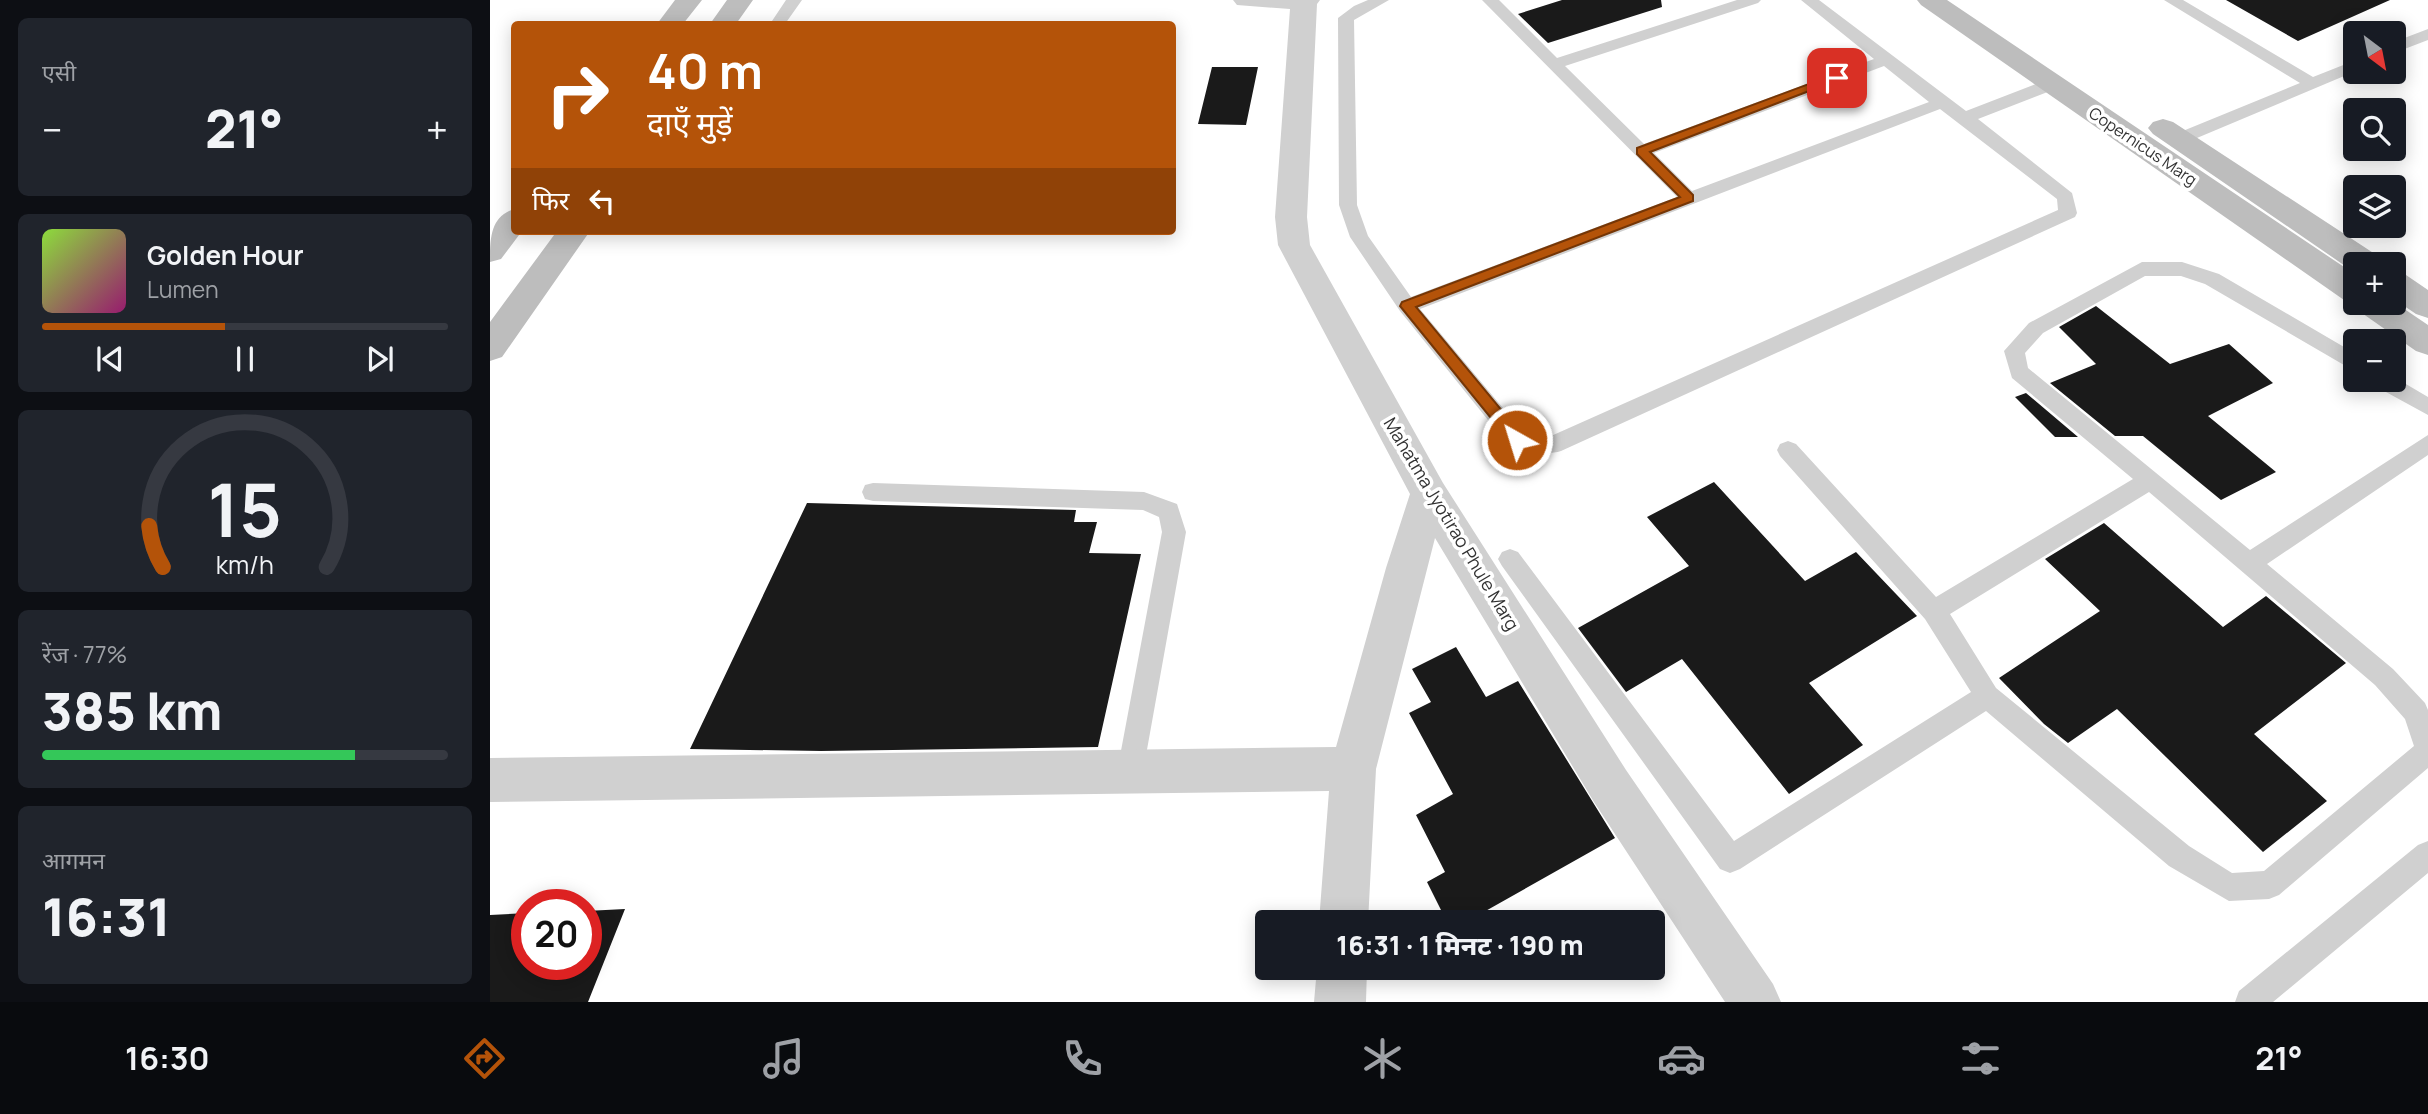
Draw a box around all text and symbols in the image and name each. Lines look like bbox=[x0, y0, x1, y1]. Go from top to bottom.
north arrow bbox=[2343, 21, 2406, 84]
map controls bbox=[2343, 21, 2406, 392]
text: 40 m bbox=[647, 37, 763, 104]
pin bbox=[1807, 48, 1867, 108]
icon: right bbox=[532, 49, 623, 140]
text: एसी bbox=[42, 56, 76, 88]
icon: arrive bbox=[1818, 59, 1856, 97]
text: 21° bbox=[205, 93, 284, 164]
button: search bbox=[2343, 98, 2406, 161]
text: दाएँ मुड़ें bbox=[647, 101, 733, 145]
street label: Copernicus Marg bbox=[2085, 102, 2201, 190]
text: − bbox=[42, 103, 63, 155]
text: + bbox=[426, 103, 448, 155]
button: layers bbox=[2343, 175, 2406, 238]
text: फिर bbox=[532, 182, 569, 218]
icon: left bbox=[583, 182, 621, 220]
text: Golden Hour bbox=[147, 237, 304, 273]
button: + bbox=[2343, 252, 2406, 315]
text: Lumen bbox=[147, 273, 219, 305]
button: − bbox=[2343, 329, 2406, 392]
icon: previous bbox=[91, 340, 129, 378]
icon: pause bbox=[226, 340, 264, 378]
icon: next bbox=[361, 340, 399, 378]
position arrow bbox=[1480, 403, 1554, 477]
street label: Mahatma Jyotirao Phule Marg bbox=[1379, 413, 1525, 634]
text: 15 bbox=[208, 459, 282, 559]
text: km/h bbox=[216, 547, 274, 582]
text: रेंज · 77% bbox=[42, 638, 127, 670]
text: 385 km bbox=[42, 675, 223, 746]
text: आगमन bbox=[42, 844, 105, 876]
text: 16:31 bbox=[42, 881, 171, 952]
speed limit sign: 20 bbox=[511, 889, 602, 980]
text: 16:31 · 1 मिनट · 190 m bbox=[1336, 927, 1584, 963]
icon: directions bbox=[460, 1034, 509, 1083]
icon: music bbox=[759, 1034, 808, 1083]
icon: phone bbox=[1058, 1034, 1107, 1083]
icon: climate bbox=[1358, 1034, 1407, 1083]
icon: car bbox=[1657, 1034, 1706, 1083]
icon: filters bbox=[1956, 1034, 2005, 1083]
text: 16:30 bbox=[125, 1036, 210, 1080]
text: 21° bbox=[2255, 1036, 2303, 1080]

